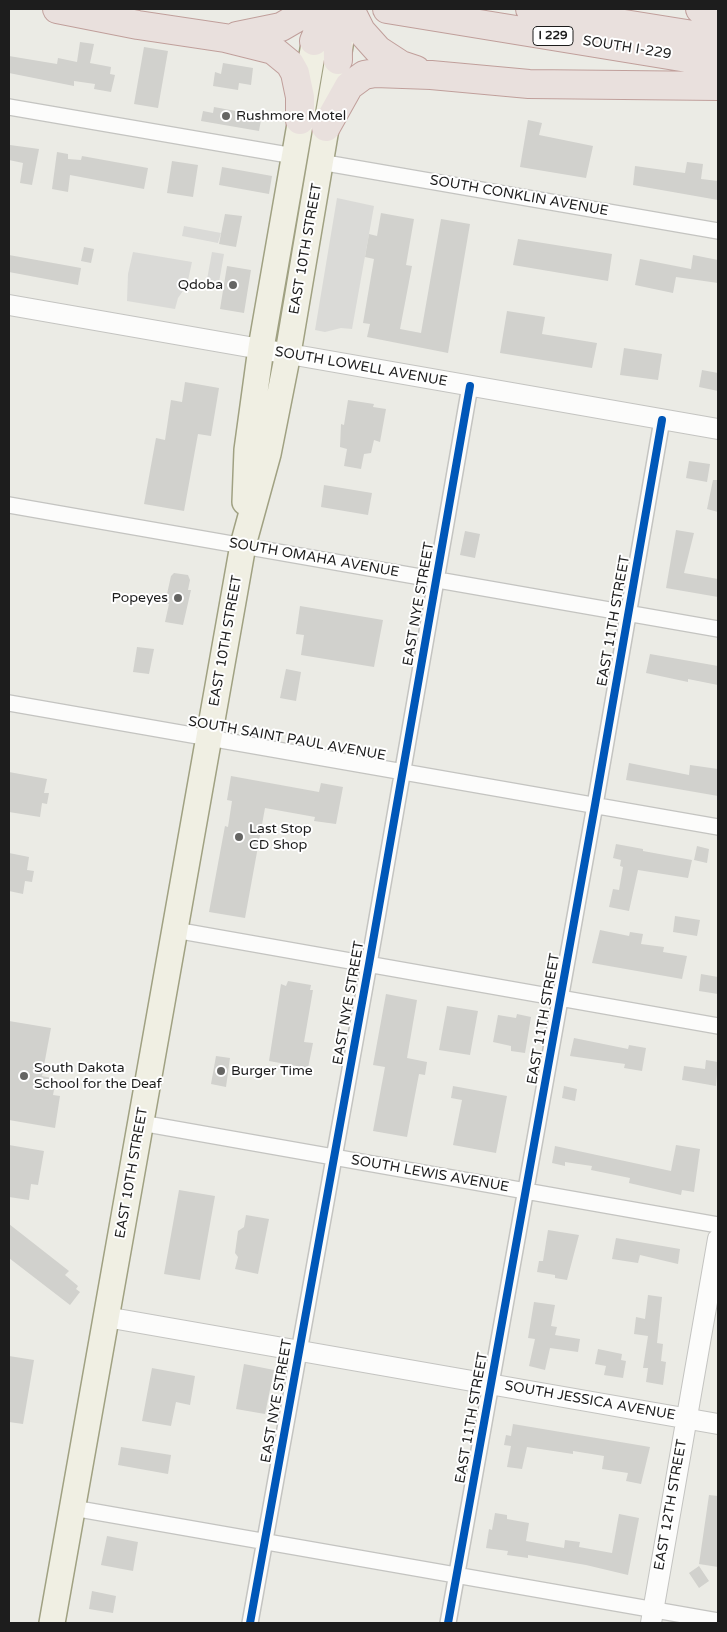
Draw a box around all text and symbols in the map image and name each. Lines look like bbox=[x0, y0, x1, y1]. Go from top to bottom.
road number: I 229 bbox=[533, 27, 573, 46]
street label: SOUTH I-229 bbox=[582, 33, 672, 63]
place label: Rushmore Motel bbox=[236, 108, 346, 124]
marker: Rushmore Motel bbox=[220, 110, 232, 122]
street label: SOUTH CONKLIN AVENUE bbox=[428, 172, 610, 220]
street label: EAST 10TH STREET bbox=[286, 182, 326, 316]
place label: Qdoba bbox=[178, 277, 223, 293]
marker: Qdoba bbox=[227, 279, 239, 291]
street label: SOUTH LOWELL AVENUE bbox=[273, 344, 449, 390]
street label: SOUTH OMAHA AVENUE bbox=[228, 535, 400, 581]
street label: EAST NYE STREET bbox=[400, 541, 438, 667]
street label: EAST 11TH STREET bbox=[594, 554, 634, 688]
street label: EAST 10TH STREET bbox=[206, 574, 246, 708]
place label: Popeyes bbox=[112, 590, 168, 606]
marker: Popeyes bbox=[172, 592, 184, 604]
street label: SOUTH SAINT PAUL AVENUE bbox=[187, 713, 387, 765]
place label: Last Stop CD Shop bbox=[249, 821, 311, 854]
marker: Last Stop CD Shop bbox=[233, 831, 245, 843]
street label: EAST NYE STREET bbox=[330, 940, 368, 1066]
street label: EAST 11TH STREET bbox=[524, 952, 564, 1086]
place label: South Dakota School for the Deaf bbox=[34, 1060, 162, 1092]
place label: Burger Time bbox=[231, 1063, 313, 1079]
marker: Burger Time bbox=[215, 1065, 227, 1077]
marker: South Dakota School for the Deaf bbox=[18, 1070, 30, 1082]
street label: EAST 10TH STREET bbox=[112, 1106, 152, 1240]
street label: SOUTH LEWIS AVENUE bbox=[350, 1152, 510, 1196]
street label: EAST NYE STREET bbox=[258, 1338, 296, 1464]
street label: EAST 11TH STREET bbox=[452, 1351, 492, 1485]
street label: SOUTH JESSICA AVENUE bbox=[503, 1378, 677, 1424]
street label: EAST 12TH STREET bbox=[651, 1438, 691, 1572]

